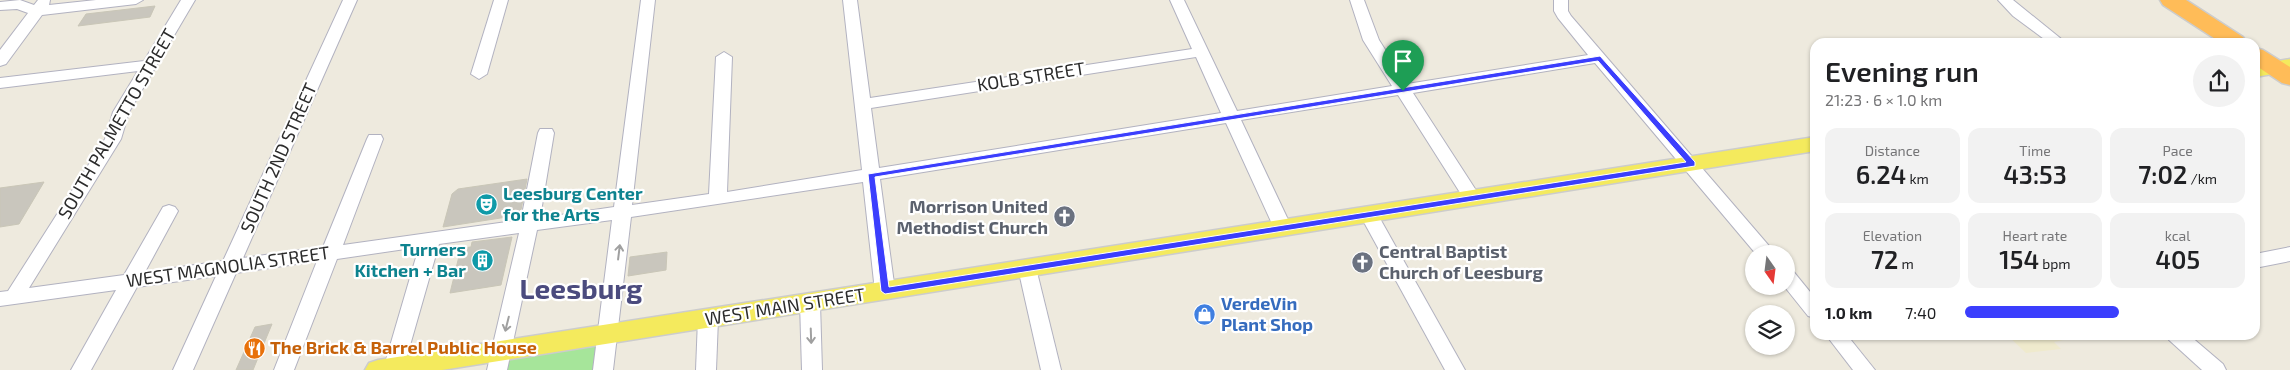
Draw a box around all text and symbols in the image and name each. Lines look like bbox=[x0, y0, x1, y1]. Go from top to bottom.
street label: SOUTH PALMETTO STREET bbox=[53, 24, 180, 222]
pin bbox=[1382, 40, 1424, 91]
icon: arrive bbox=[1389, 47, 1417, 75]
text: Evening run bbox=[1825, 54, 1979, 88]
button: share bbox=[2193, 55, 2245, 107]
street label: KOLB STREET bbox=[975, 57, 1087, 95]
street label: SOUTH 2ND STREET bbox=[235, 79, 321, 236]
text: 21:23 · 6 × 1.0 km bbox=[1825, 90, 1942, 109]
text: Distance bbox=[1865, 142, 1920, 159]
text: Time bbox=[2019, 142, 2051, 159]
text: Pace bbox=[2163, 142, 2193, 159]
text: 6.24 bbox=[1856, 159, 1906, 189]
text: 43:53 bbox=[2003, 159, 2067, 189]
text: 7:02 bbox=[2138, 159, 2187, 189]
text: km bbox=[1906, 170, 1929, 187]
text: /km bbox=[2187, 170, 2217, 187]
place label: Leesburg Center for the Arts bbox=[503, 182, 643, 225]
theatre icon: Leesburg Center for the Arts bbox=[475, 192, 499, 216]
place label: Morrison United Methodist Church bbox=[896, 195, 1048, 238]
church icon: Morrison United Methodist Church bbox=[1052, 205, 1076, 229]
text: Elevation bbox=[1863, 227, 1922, 244]
text: Heart rate bbox=[2003, 227, 2067, 244]
text: kcal bbox=[2165, 227, 2190, 244]
place label: Turners Kitchen + Bar bbox=[354, 238, 466, 281]
place label: Central Baptist Church of Leesburg bbox=[1379, 240, 1543, 283]
street label: WEST MAGNOLIA STREET bbox=[125, 241, 332, 291]
one-way arrow bbox=[614, 244, 624, 260]
text: 72 bbox=[1871, 244, 1898, 274]
text: 154 bbox=[1999, 244, 2039, 274]
text: 405 bbox=[2155, 244, 2200, 274]
north arrow bbox=[1745, 245, 1795, 295]
map controls bbox=[1745, 245, 1795, 355]
building icon: Turners Kitchen + Bar bbox=[470, 248, 494, 272]
church icon: Central Baptist Church of Leesburg bbox=[1351, 250, 1375, 274]
text: m bbox=[1898, 255, 1914, 272]
text: bpm bbox=[2039, 255, 2071, 272]
district label: Leesburg bbox=[520, 271, 642, 305]
street label: WEST MAIN STREET bbox=[703, 282, 867, 330]
place label: VerdeVin Plant Shop bbox=[1221, 292, 1313, 335]
shop icon: VerdeVin Plant Shop bbox=[1193, 302, 1217, 326]
text: 1.0 km bbox=[1825, 303, 1872, 322]
text: 7:40 bbox=[1905, 303, 1936, 322]
button: layers bbox=[1745, 305, 1795, 355]
one-way arrow bbox=[502, 315, 511, 331]
one-way arrow bbox=[806, 328, 816, 344]
restaurant icon: The Brick & Barrel Public House bbox=[242, 336, 266, 360]
place label: The Brick & Barrel Public House bbox=[270, 336, 537, 358]

